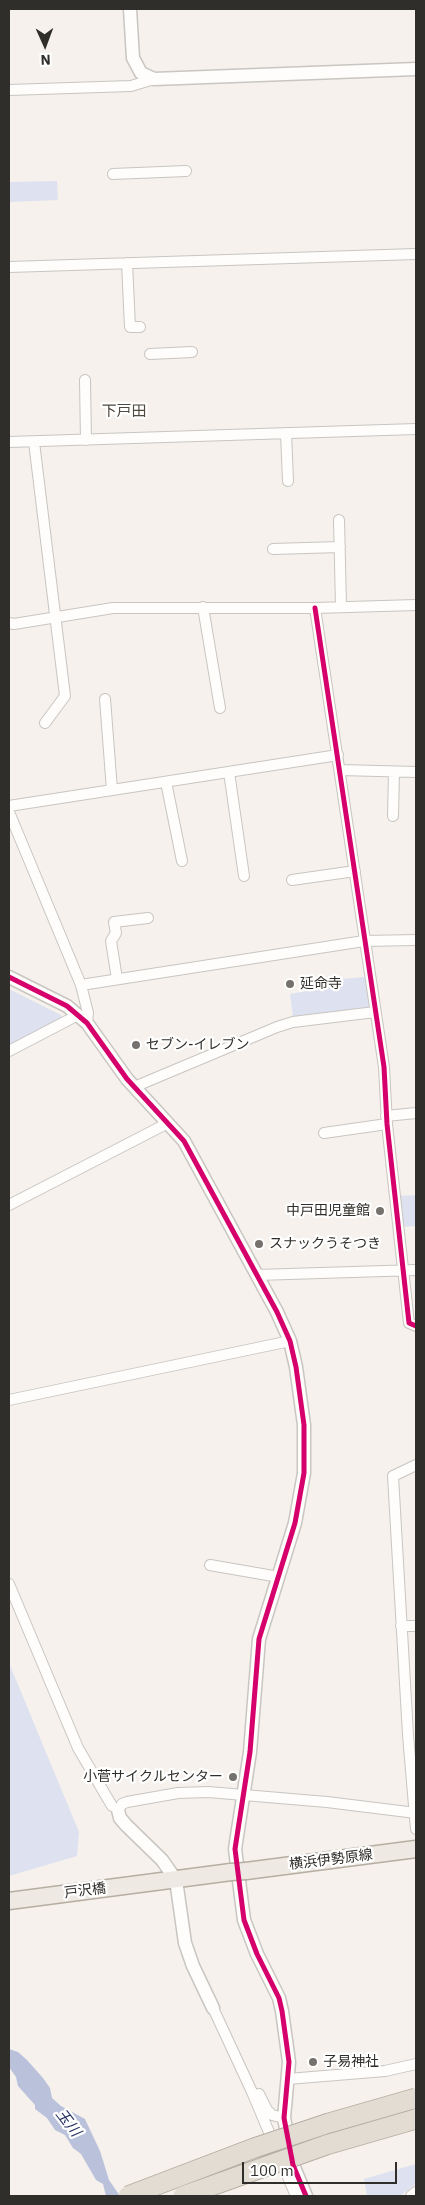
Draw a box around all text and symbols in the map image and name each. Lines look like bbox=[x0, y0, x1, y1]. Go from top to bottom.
north arrow bbox=[20, 20, 70, 70]
text: N bbox=[40, 51, 51, 69]
district label: 下戸田 bbox=[102, 403, 146, 421]
place label: 延命寺 bbox=[300, 976, 342, 992]
marker: 延命寺 bbox=[284, 978, 296, 990]
place label: セブン-イレブン bbox=[146, 1037, 250, 1053]
marker: セブン-イレブン bbox=[130, 1039, 142, 1051]
place label: 中戸田児童館 bbox=[286, 1203, 370, 1219]
marker: 中戸田児童館 bbox=[374, 1205, 386, 1217]
place label: スナックうそつき bbox=[269, 1236, 381, 1252]
marker: スナックうそつき bbox=[253, 1238, 265, 1250]
place label: 小菅サイクルセンター bbox=[83, 1769, 223, 1785]
marker: 小菅サイクルセンター bbox=[227, 1771, 239, 1783]
street label: 横浜伊勢原線 bbox=[288, 1847, 374, 1873]
street label: 戸沢橋 bbox=[63, 1880, 107, 1902]
place label: 子易神社 bbox=[323, 2054, 379, 2070]
marker: 子易神社 bbox=[307, 2056, 319, 2068]
water label: 玉川 bbox=[52, 2106, 84, 2140]
scale bar bbox=[245, 2152, 400, 2184]
text: 100 m bbox=[250, 2161, 294, 2180]

